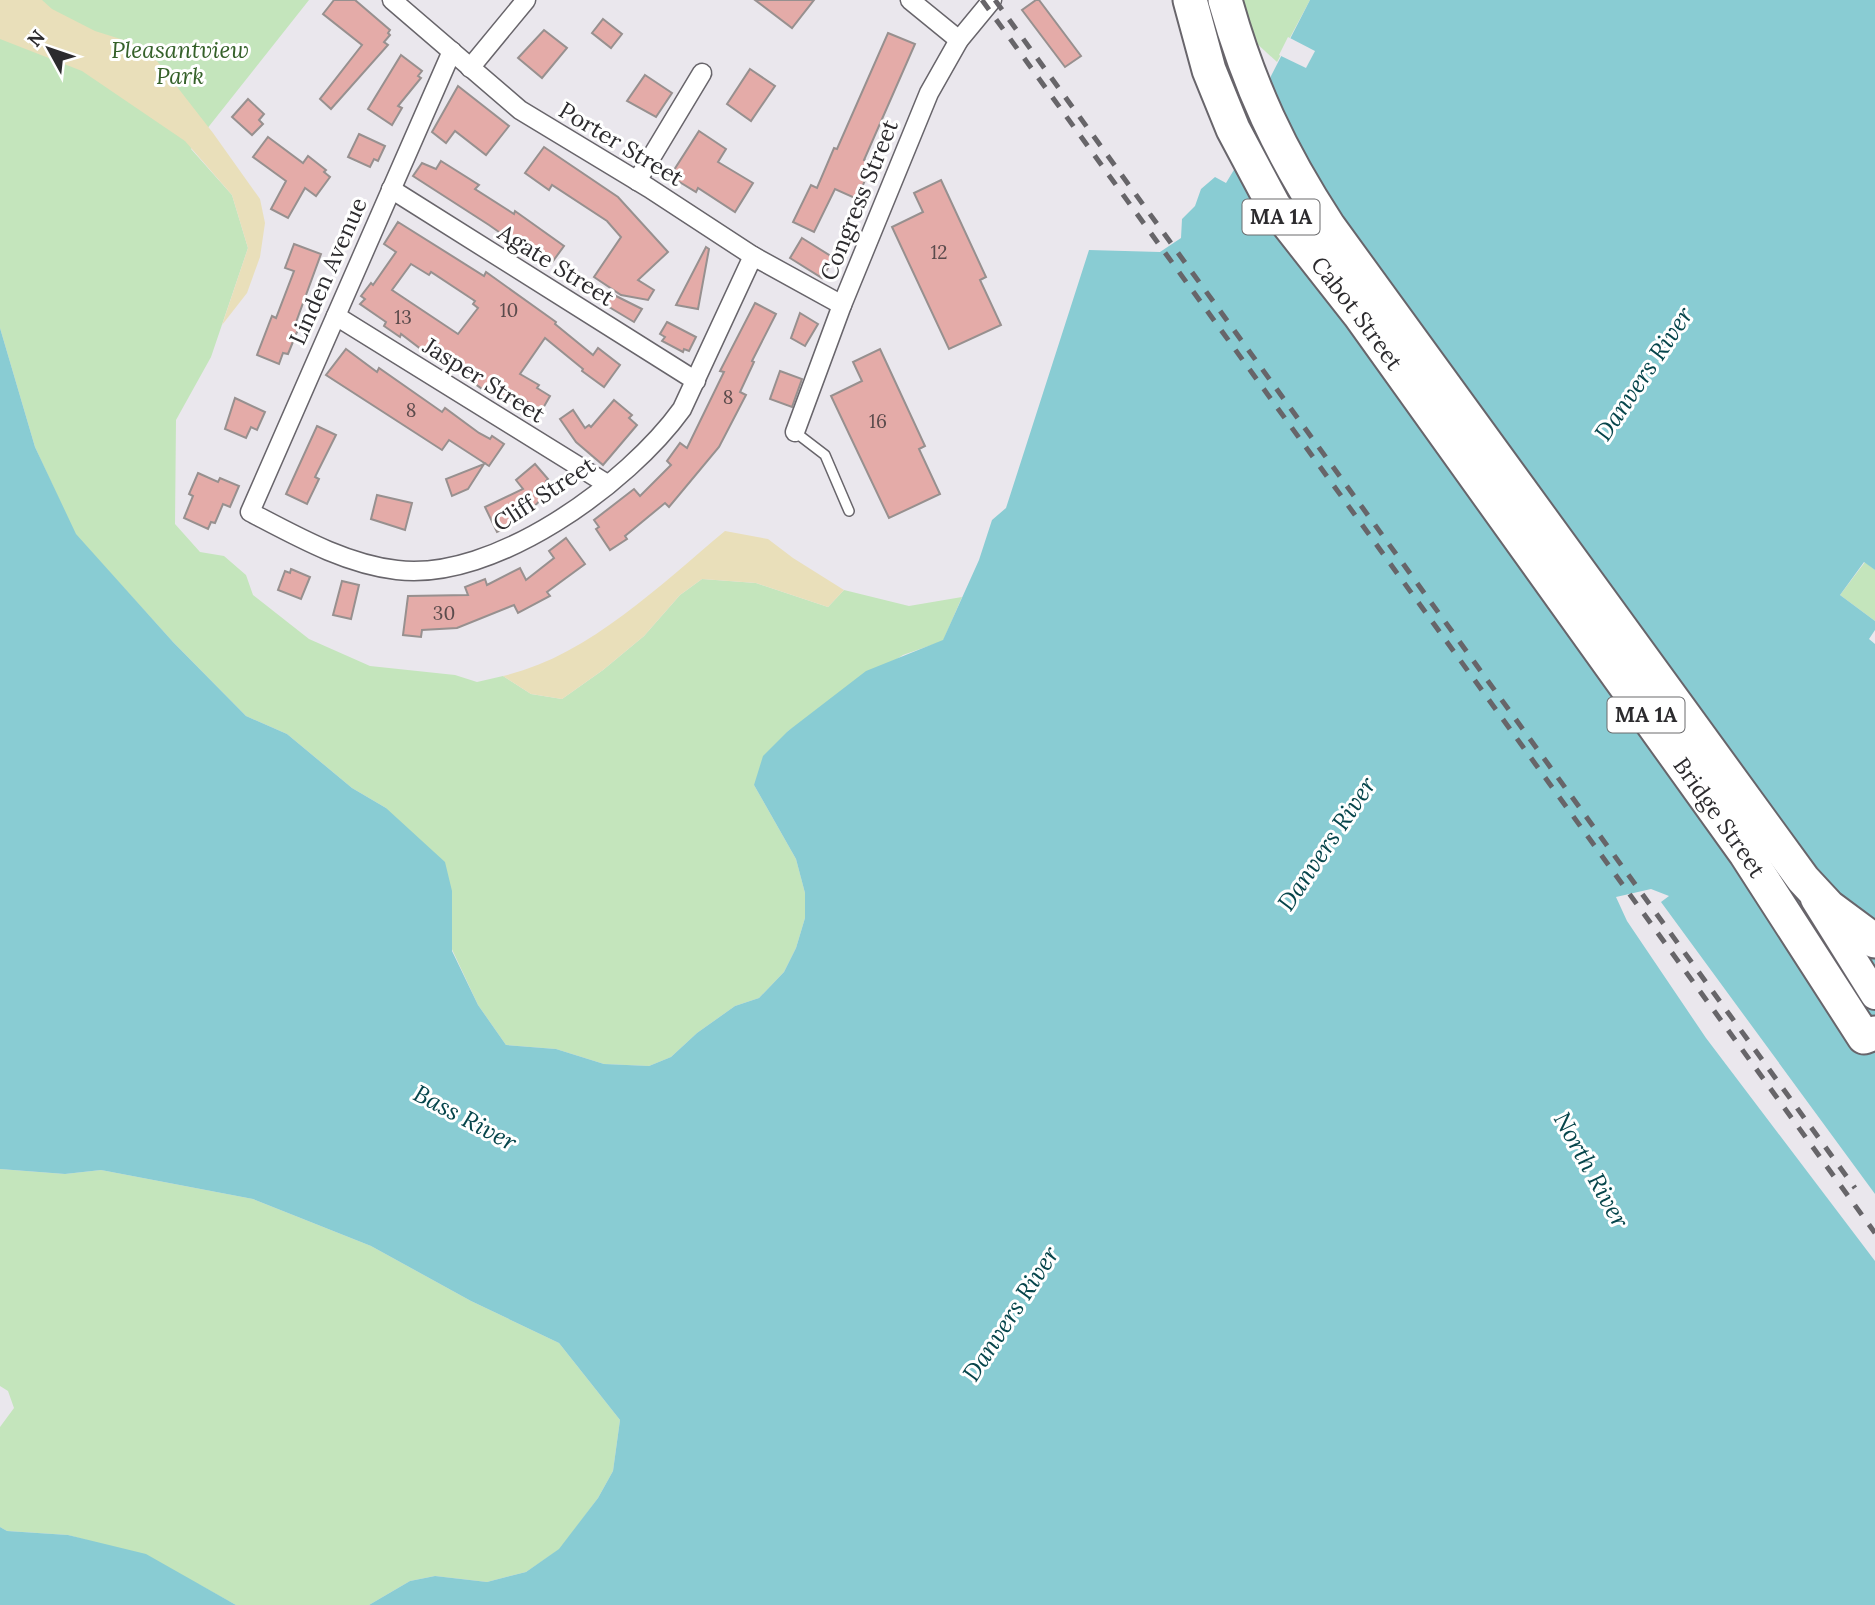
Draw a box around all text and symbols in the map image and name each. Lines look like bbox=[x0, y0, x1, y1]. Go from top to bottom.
north arrow bbox=[14, 14, 84, 84]
text: N bbox=[22, 24, 50, 51]
park label: Pleasantview Park bbox=[111, 35, 249, 90]
street label: Porter Street bbox=[554, 95, 689, 192]
street label: Congress Street bbox=[813, 115, 904, 285]
street label: Linden Avenue bbox=[282, 193, 373, 349]
road number: MA 1A bbox=[1242, 200, 1320, 234]
street label: Agate Street bbox=[492, 217, 620, 312]
house number: 12 bbox=[930, 240, 948, 264]
street label: Cabot Street bbox=[1305, 250, 1409, 376]
house number: 10 bbox=[500, 298, 518, 322]
water label: Danvers River bbox=[1587, 301, 1700, 447]
house number: 13 bbox=[394, 305, 412, 329]
street label: Jasper Street bbox=[417, 330, 551, 429]
house number: 8 bbox=[723, 385, 733, 409]
house number: 8 bbox=[406, 398, 416, 422]
house number: 16 bbox=[869, 409, 887, 433]
street label: Cliff Street bbox=[487, 450, 600, 537]
house number: 30 bbox=[433, 601, 455, 625]
road number: MA 1A bbox=[1608, 698, 1684, 732]
street label: Bridge Street bbox=[1667, 751, 1772, 883]
water label: Danvers River bbox=[1270, 771, 1383, 917]
water label: Bass River bbox=[408, 1077, 522, 1158]
water label: North River bbox=[1547, 1106, 1636, 1233]
water label: Danvers River bbox=[955, 1240, 1066, 1387]

